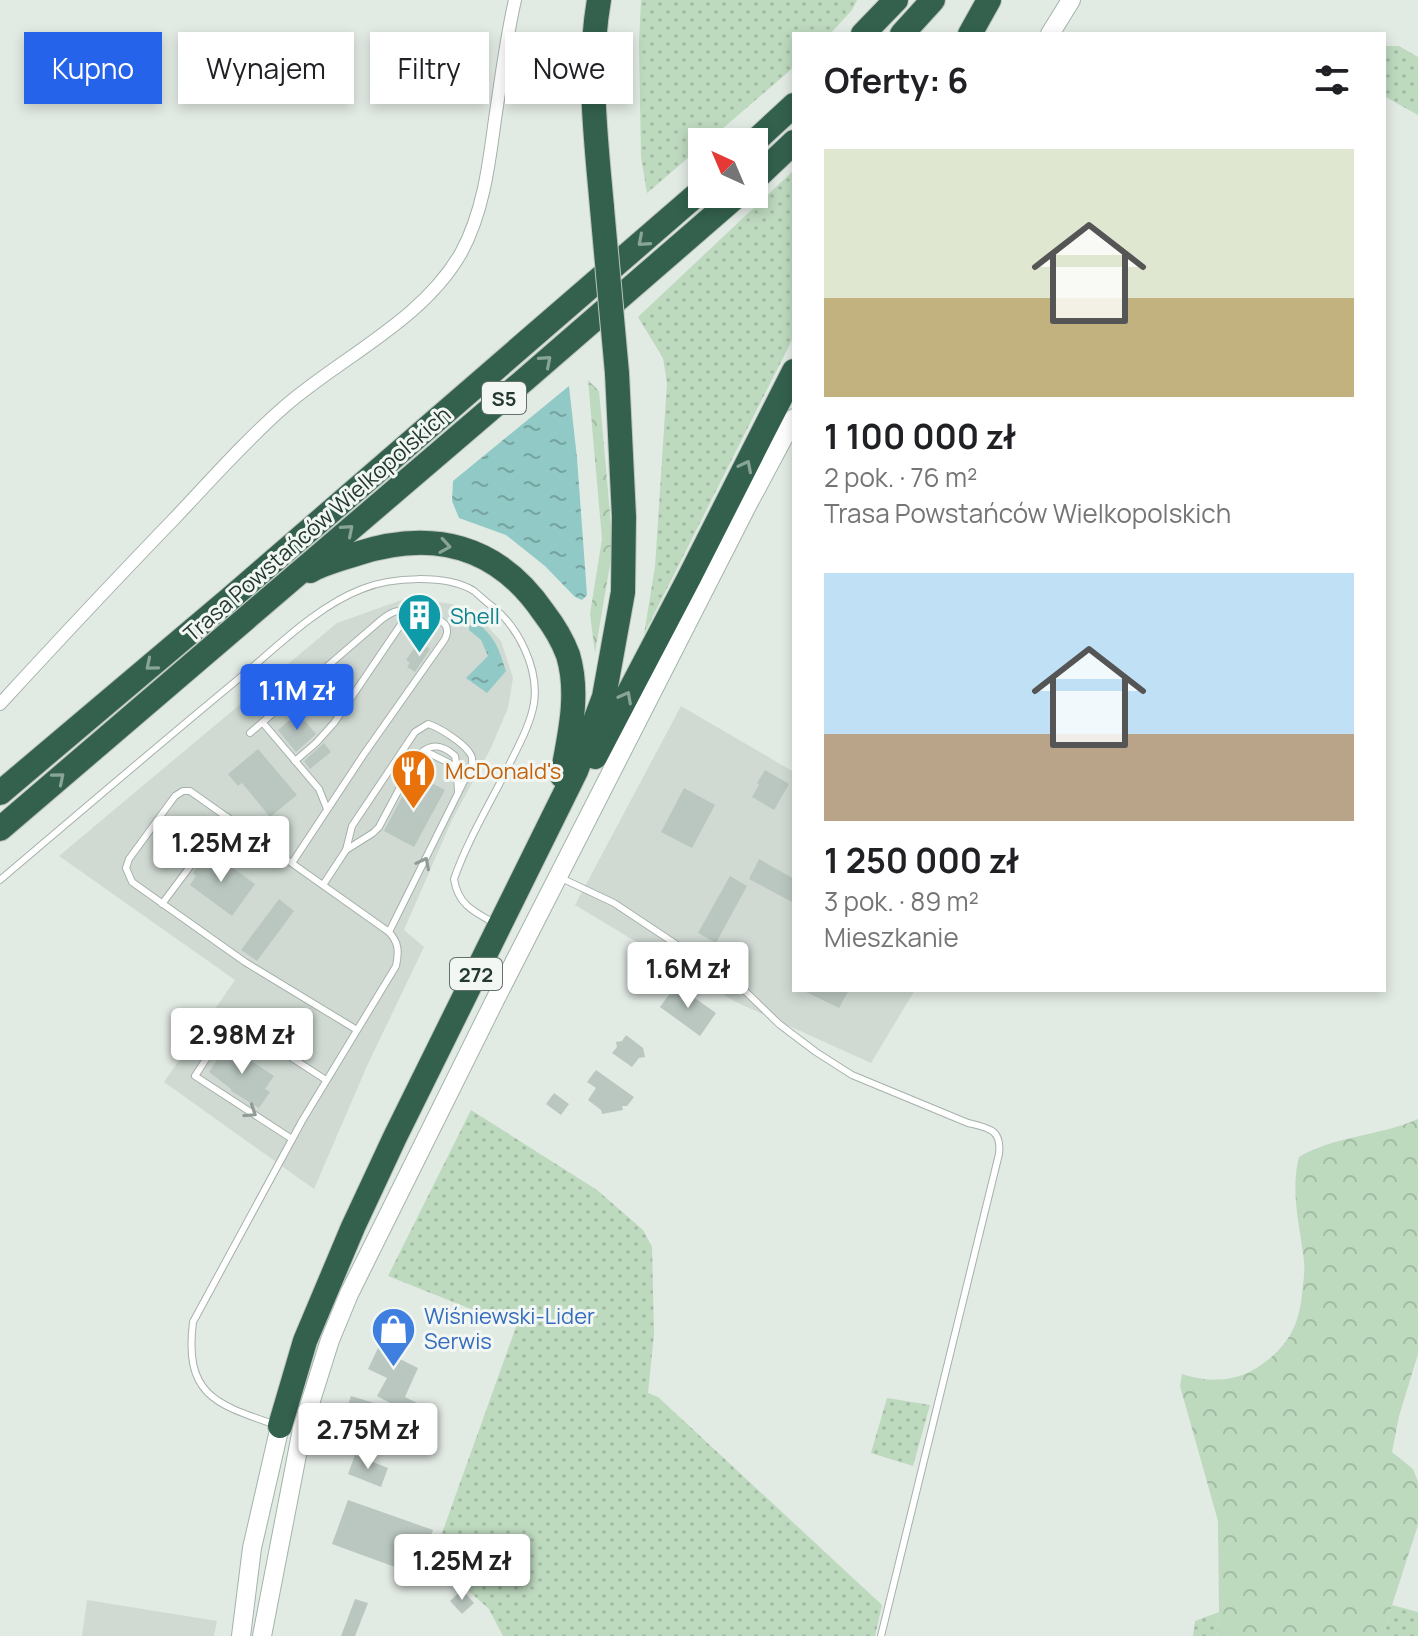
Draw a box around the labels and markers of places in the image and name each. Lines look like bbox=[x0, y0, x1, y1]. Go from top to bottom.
building icon: Shell bbox=[395, 592, 443, 655]
place label: Shell bbox=[450, 601, 500, 631]
pin: 1.1M zł bbox=[223, 664, 371, 732]
restaurant icon: McDonald's bbox=[390, 747, 438, 810]
place label: McDonald's bbox=[445, 756, 561, 786]
pin: 1.25M zł bbox=[138, 816, 304, 884]
pin: 1.6M zł bbox=[614, 942, 762, 1010]
pin: 2.98M zł bbox=[159, 1008, 325, 1076]
place label: Wiśniewski-Lider Serwis bbox=[424, 1301, 595, 1356]
shop icon: Wiśniewski-Lider Serwis bbox=[369, 1305, 417, 1368]
pin: 2.75M zł bbox=[285, 1403, 451, 1471]
pin: 1.25M zł bbox=[379, 1534, 545, 1602]

